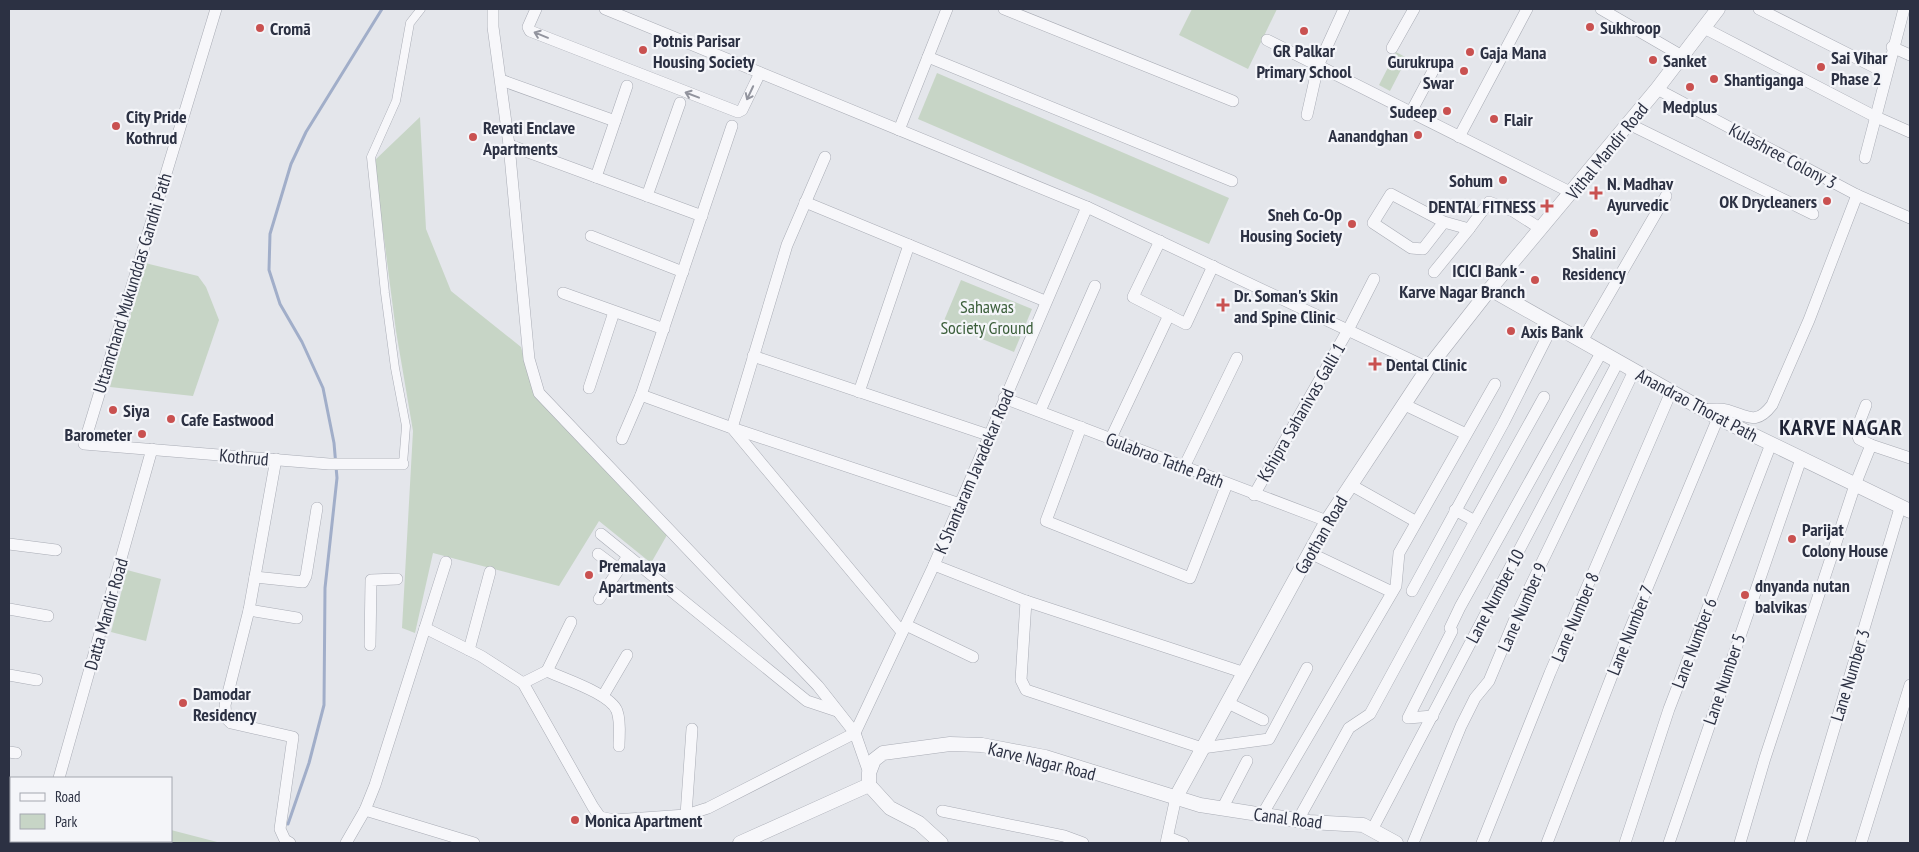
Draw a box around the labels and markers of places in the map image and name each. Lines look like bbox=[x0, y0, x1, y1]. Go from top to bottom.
place label: Sukhroop bbox=[1600, 16, 1661, 39]
place label: Cromā bbox=[270, 17, 311, 40]
marker: Sukhroop bbox=[1584, 21, 1596, 33]
marker: Cromā bbox=[254, 22, 266, 34]
marker: GR Palkar Primary School bbox=[1298, 25, 1310, 37]
place label: Potnis Parisar Housing Society bbox=[653, 29, 756, 73]
place label: GR Palkar Primary School bbox=[1256, 39, 1352, 83]
place label: Gaja Mana bbox=[1480, 41, 1547, 64]
marker: Potnis Parisar Housing Society bbox=[637, 44, 649, 56]
marker: Gaja Mana bbox=[1464, 46, 1476, 58]
place label: Sai Vihar Phase 2 bbox=[1831, 46, 1888, 90]
place label: Sanket bbox=[1663, 49, 1707, 72]
place label: Gurukrupa Swar bbox=[1387, 50, 1455, 94]
marker: Sanket bbox=[1647, 54, 1659, 66]
marker: Sai Vihar Phase 2 bbox=[1815, 61, 1827, 73]
marker: Gurukrupa Swar bbox=[1458, 65, 1470, 77]
place label: Shantiganga bbox=[1724, 68, 1804, 91]
marker: Shantiganga bbox=[1708, 73, 1720, 85]
marker: Medplus bbox=[1684, 81, 1696, 93]
place label: Medplus bbox=[1663, 95, 1717, 118]
place label: Sudeep bbox=[1390, 100, 1437, 123]
place label: City Pride Kothrud bbox=[126, 105, 187, 149]
marker: Sudeep bbox=[1441, 105, 1453, 117]
place label: Flair bbox=[1504, 108, 1533, 131]
marker: Flair bbox=[1488, 113, 1500, 125]
place label: Revati Enclave Apartments bbox=[482, 116, 575, 160]
marker: City Pride Kothrud bbox=[110, 120, 122, 132]
place label: Aanandghan bbox=[1327, 124, 1408, 147]
marker: Aanandghan bbox=[1412, 129, 1424, 141]
marker: Revati Enclave Apartments bbox=[467, 131, 479, 143]
place label: Sohum bbox=[1449, 169, 1493, 192]
place label: N. Madhav Ayurvedic bbox=[1606, 172, 1674, 216]
marker: Sohum bbox=[1497, 174, 1509, 186]
marker: N. Madhav Ayurvedic bbox=[1589, 186, 1603, 200]
place label: OK Drycleaners bbox=[1719, 190, 1817, 213]
place label: DENTAL FITNESS bbox=[1428, 195, 1536, 218]
marker: OK Drycleaners bbox=[1821, 195, 1833, 207]
marker: DENTAL FITNESS bbox=[1540, 199, 1554, 213]
place label: Sneh Co-Op Housing Society bbox=[1240, 203, 1343, 247]
marker: Sneh Co-Op Housing Society bbox=[1346, 218, 1358, 230]
marker: Shalini Residency bbox=[1588, 227, 1600, 239]
place label: Shalini Residency bbox=[1562, 241, 1627, 285]
place label: ICICI Bank - Karve Nagar Branch bbox=[1399, 259, 1525, 303]
marker: ICICI Bank - Karve Nagar Branch bbox=[1529, 274, 1541, 286]
place label: Dr. Soman's Skin and Spine Clinic bbox=[1234, 284, 1338, 328]
marker: Dr. Soman's Skin and Spine Clinic bbox=[1216, 298, 1230, 312]
place label: Axis Bank bbox=[1520, 320, 1584, 343]
marker: Axis Bank bbox=[1505, 325, 1517, 337]
place label: Dental Clinic bbox=[1386, 353, 1468, 376]
marker: Dental Clinic bbox=[1368, 357, 1382, 371]
place label: Siya bbox=[123, 399, 150, 422]
marker: Siya bbox=[107, 404, 119, 416]
place label: Cafe Eastwood bbox=[181, 408, 274, 431]
marker: Cafe Eastwood bbox=[165, 413, 177, 425]
place label: Barometer bbox=[65, 423, 133, 446]
marker: Barometer bbox=[136, 428, 148, 440]
place label: Parijat Colony House bbox=[1802, 518, 1888, 562]
marker: Parijat Colony House bbox=[1786, 533, 1798, 545]
place label: Premalaya Apartments bbox=[598, 554, 674, 598]
marker: Premalaya Apartments bbox=[583, 569, 595, 581]
place label: dnyanda nutan balvikas bbox=[1755, 574, 1850, 618]
marker: dnyanda nutan balvikas bbox=[1739, 589, 1751, 601]
place label: Damodar Residency bbox=[193, 682, 257, 726]
marker: Damodar Residency bbox=[177, 697, 189, 709]
place label: Monica Apartment bbox=[585, 809, 703, 832]
marker: Monica Apartment bbox=[569, 814, 581, 826]

